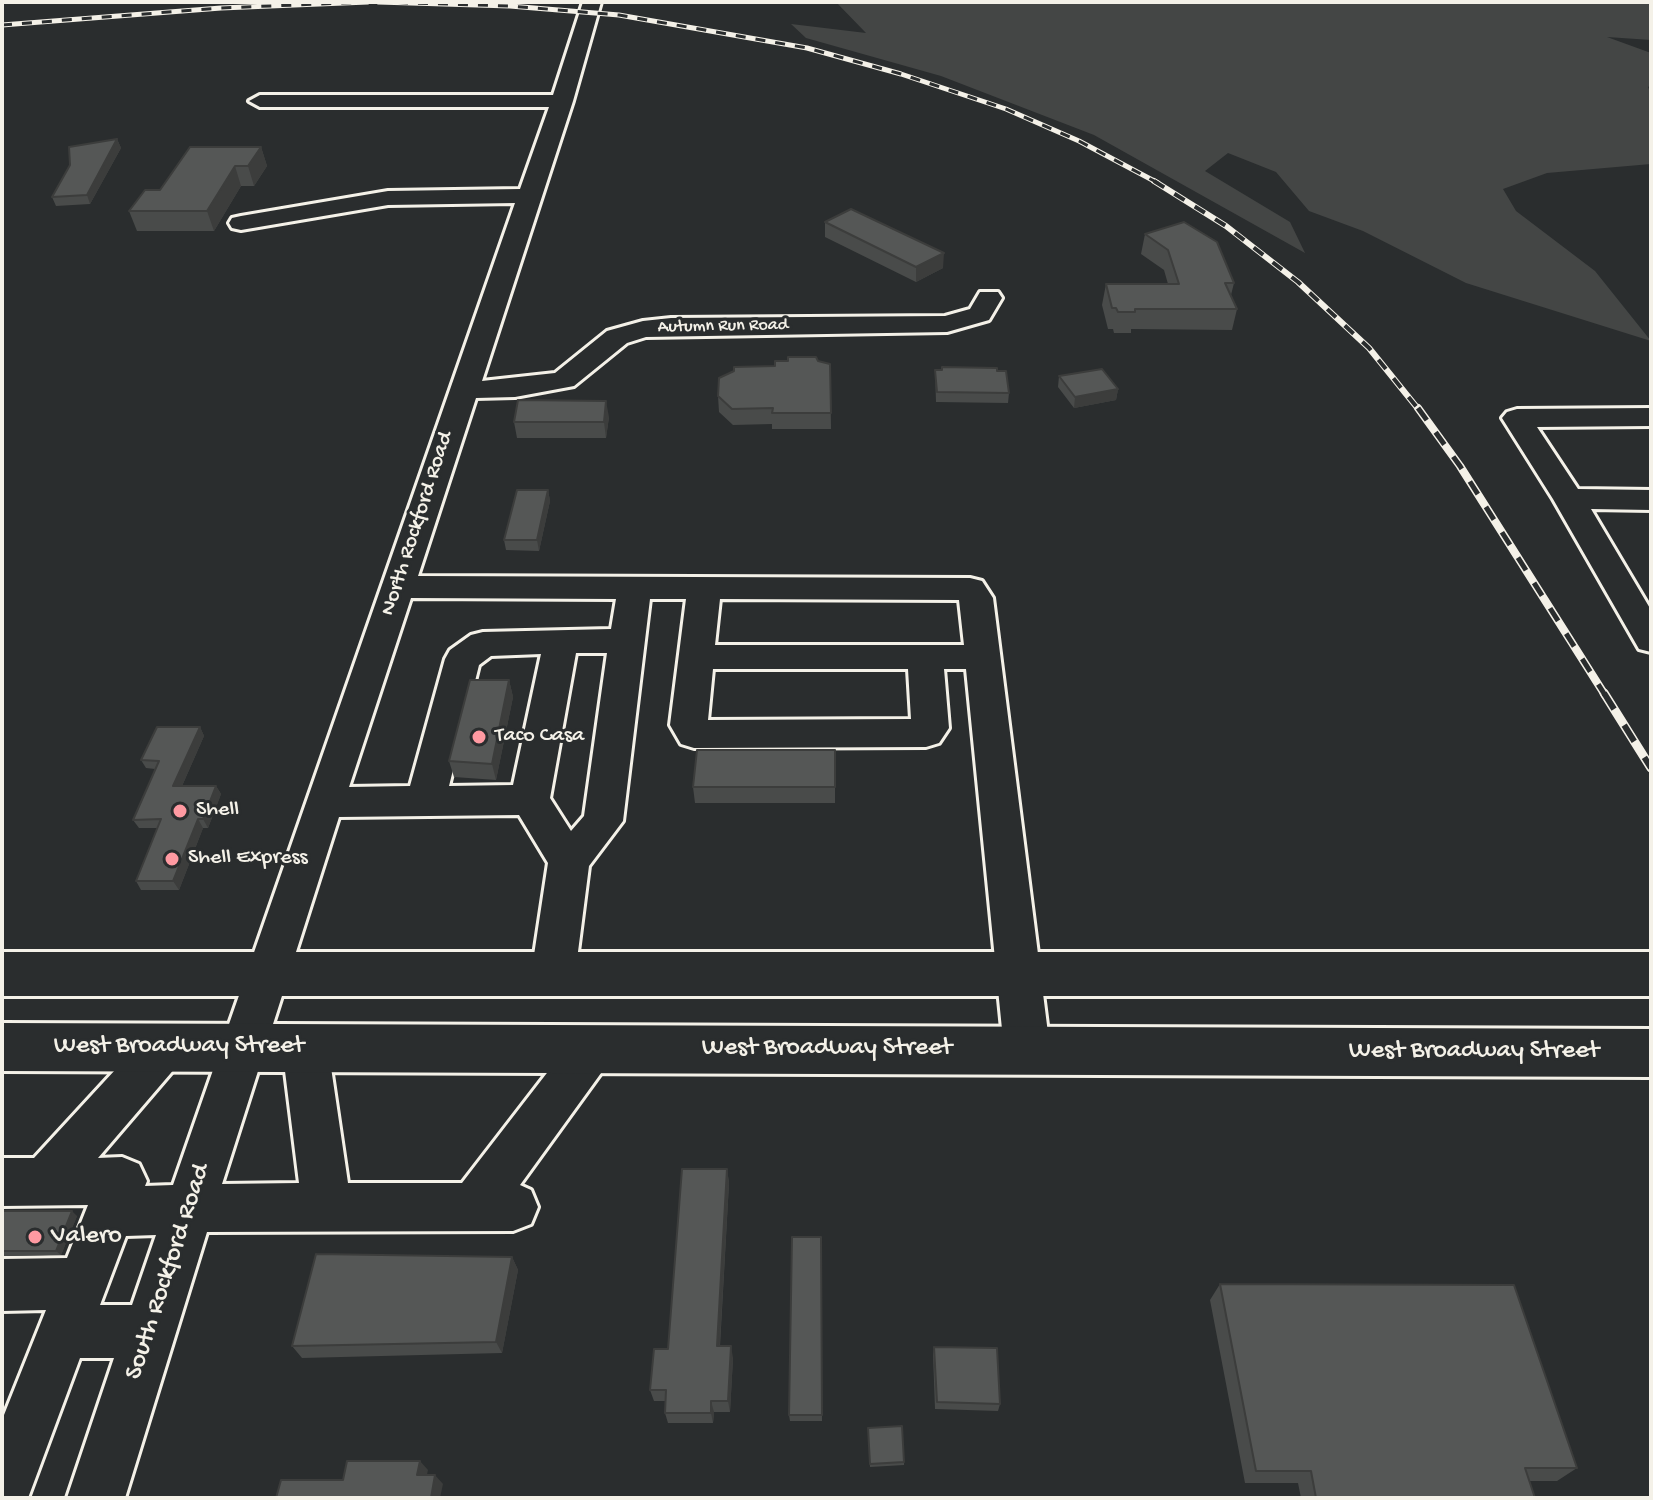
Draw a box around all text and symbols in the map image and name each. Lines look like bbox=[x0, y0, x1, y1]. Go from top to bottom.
street label: Autumn Run Road bbox=[658, 315, 788, 339]
street label: North Rockford Road bbox=[376, 429, 460, 619]
place label: Taco Casa bbox=[495, 724, 584, 750]
marker: Taco Casa bbox=[470, 728, 488, 746]
place label: Shell bbox=[196, 798, 239, 824]
marker: Shell bbox=[171, 802, 189, 820]
place label: Shell Express bbox=[188, 846, 308, 872]
marker: Shell Express bbox=[163, 850, 181, 868]
street label: West Broadway Street bbox=[54, 1031, 304, 1063]
street label: West Broadway Street bbox=[702, 1033, 952, 1065]
street label: West Broadway Street bbox=[1349, 1036, 1599, 1068]
street label: South Rockford Road bbox=[119, 1160, 219, 1384]
place label: Valero bbox=[51, 1221, 122, 1253]
marker: Valero bbox=[26, 1228, 44, 1246]

